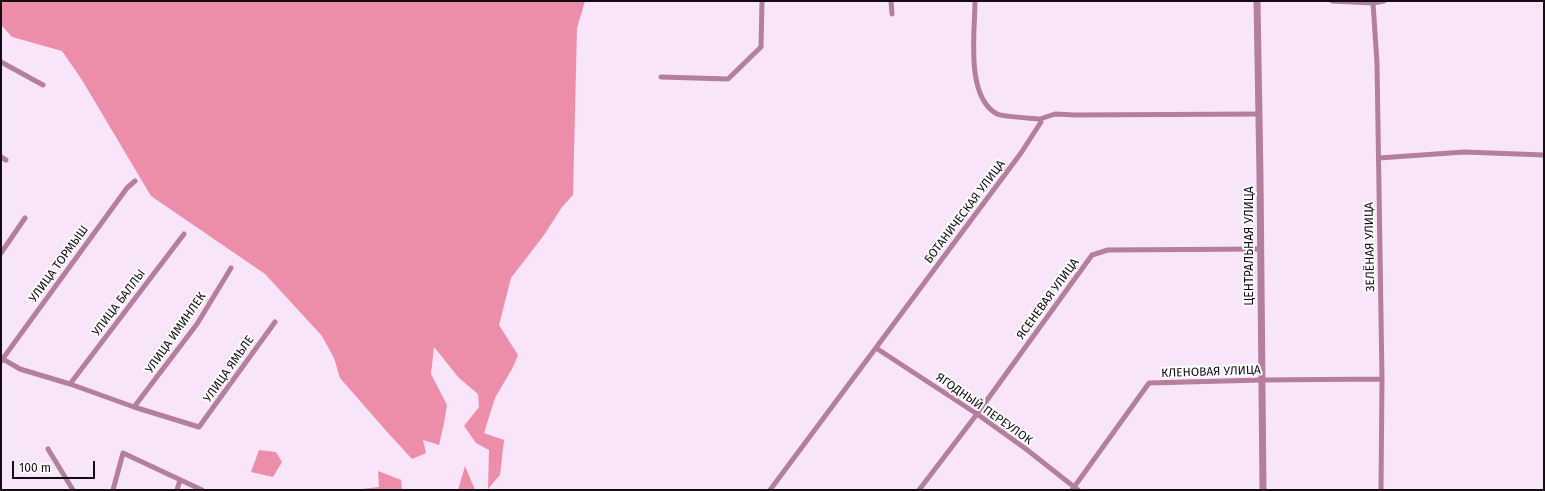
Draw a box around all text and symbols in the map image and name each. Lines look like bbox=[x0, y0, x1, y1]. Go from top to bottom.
street label: БОТАНИЧЕСКАЯ УЛИЦА bbox=[921, 158, 1009, 266]
street label: ЦЕНТРАЛЬНАЯ УЛИЦА bbox=[1243, 186, 1257, 306]
street label: ЗЕЛЁНАЯ УЛИЦА bbox=[1362, 202, 1378, 292]
street label: УЛИЦА ТОРМЫШ bbox=[26, 223, 92, 305]
street label: ЯСЕНЕВАЯ УЛИЦА bbox=[1014, 256, 1082, 342]
street label: УЛИЦА БАЛЛЫ bbox=[89, 267, 149, 339]
street label: УЛИЦА ИМИНЛЕК bbox=[143, 290, 209, 376]
street label: УЛИЦА ЯМЬЛЕ bbox=[201, 333, 257, 405]
street label: КЛЕНОВАЯ УЛИЦА bbox=[1161, 363, 1261, 381]
street label: ЯГОДНЫЙ ПЕРЕУЛОК bbox=[933, 370, 1035, 448]
scale bar bbox=[14, 453, 97, 479]
text: 100 m bbox=[19, 461, 51, 475]

